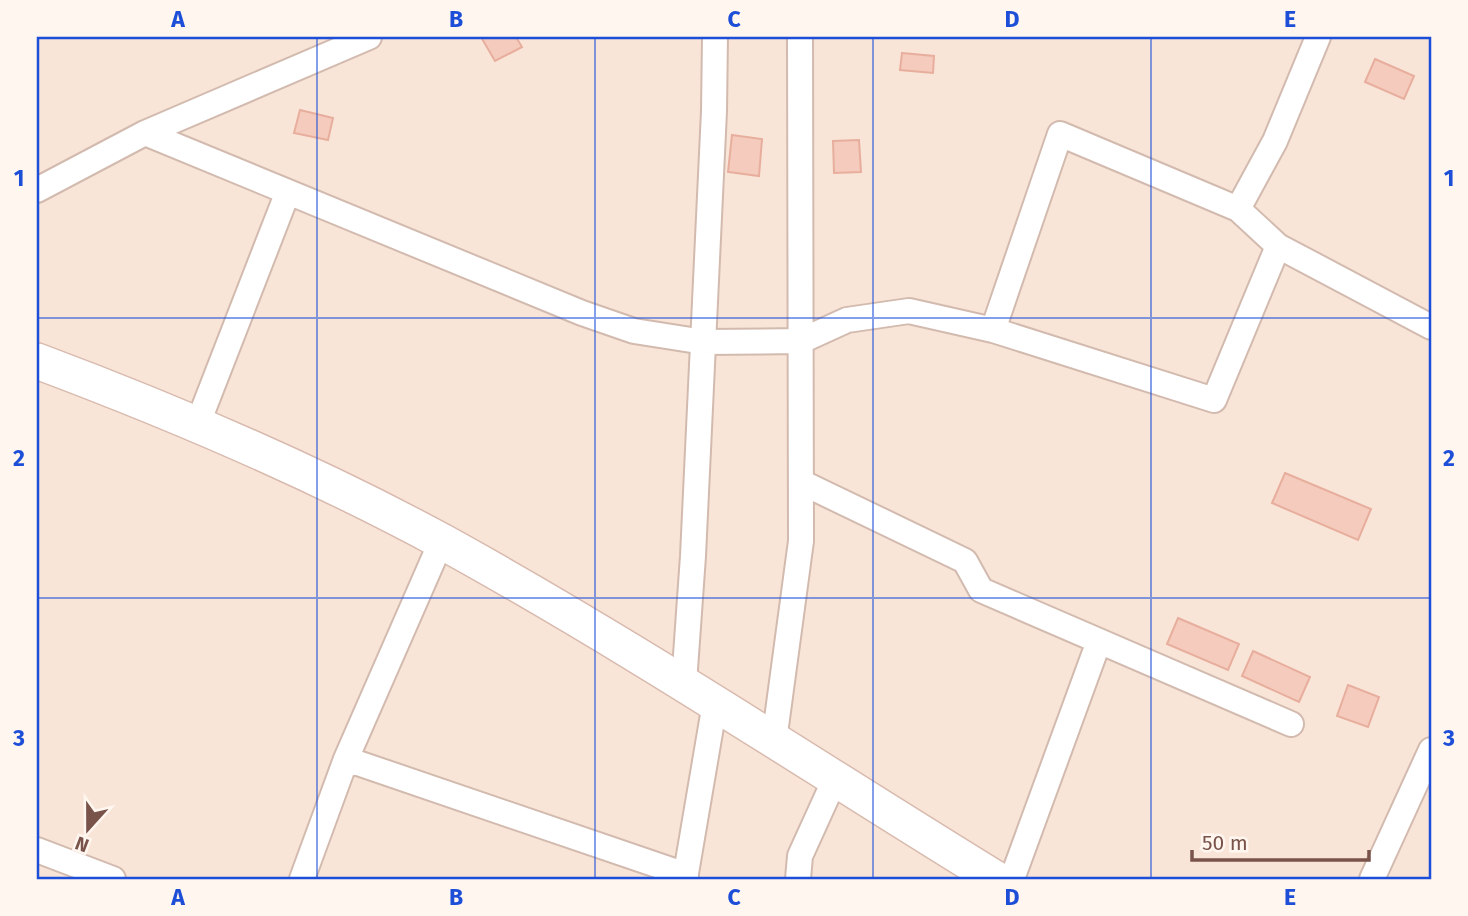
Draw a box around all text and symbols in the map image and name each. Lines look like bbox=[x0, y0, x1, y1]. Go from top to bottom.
text: A bbox=[170, 5, 185, 33]
text: B bbox=[449, 5, 463, 33]
text: C bbox=[727, 5, 741, 33]
text: D bbox=[1005, 5, 1020, 33]
text: E bbox=[1284, 5, 1296, 33]
text: 1 bbox=[14, 164, 24, 192]
text: 1 bbox=[1444, 164, 1454, 192]
text: 2 bbox=[13, 444, 25, 472]
text: 2 bbox=[1443, 444, 1455, 472]
text: 3 bbox=[12, 724, 25, 752]
text: 3 bbox=[1442, 724, 1455, 752]
north arrow bbox=[52, 794, 122, 864]
scale bar bbox=[1192, 818, 1368, 862]
text: 50 m bbox=[1202, 830, 1248, 856]
text: N bbox=[72, 831, 92, 857]
text: A bbox=[170, 883, 185, 911]
text: B bbox=[449, 883, 463, 911]
text: C bbox=[727, 883, 741, 911]
text: D bbox=[1005, 883, 1020, 911]
text: E bbox=[1284, 883, 1296, 911]

